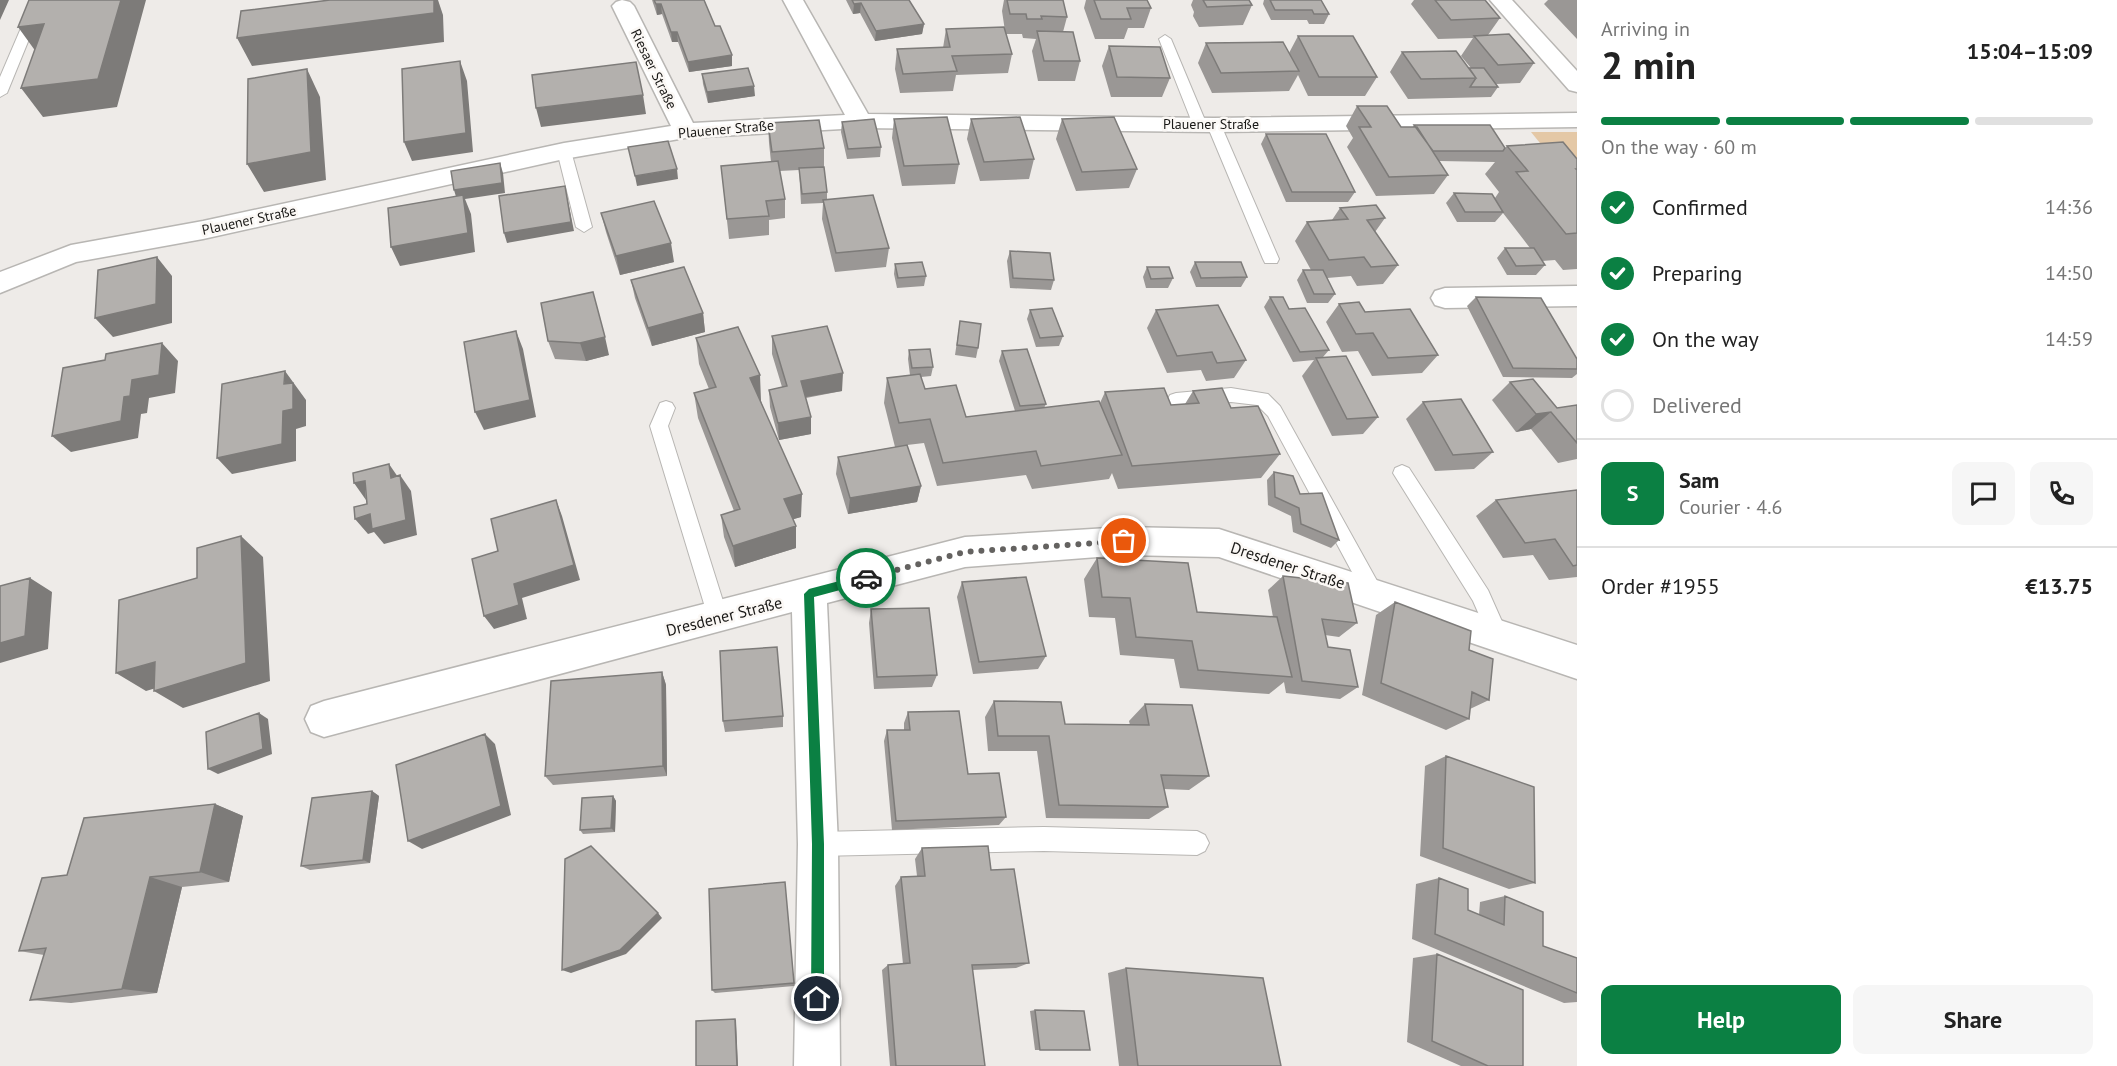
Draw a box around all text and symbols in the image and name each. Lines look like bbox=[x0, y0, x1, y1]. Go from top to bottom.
text: Arriving in bbox=[1601, 16, 1690, 42]
street label: Riesaer Straße bbox=[627, 26, 681, 112]
text: 15:04–15:09 bbox=[1967, 37, 2093, 65]
text: 2 min bbox=[1601, 39, 1696, 90]
street label: Plauener Straße bbox=[1163, 115, 1259, 133]
street label: Plauener Straße bbox=[677, 116, 775, 142]
text: On the way · 60 m bbox=[1601, 134, 1757, 160]
icon: check bbox=[1601, 191, 1634, 224]
text: Confirmed bbox=[1652, 193, 1748, 221]
text: 14:36 bbox=[2045, 194, 2093, 220]
street label: Plauener Straße bbox=[200, 201, 298, 239]
icon: check bbox=[1601, 257, 1634, 290]
text: Preparing bbox=[1652, 259, 1742, 287]
text: 14:50 bbox=[2045, 260, 2093, 286]
icon: check bbox=[1601, 323, 1634, 356]
text: On the way bbox=[1652, 325, 1759, 353]
text: 14:59 bbox=[2045, 326, 2093, 352]
text: Delivered bbox=[1652, 391, 1742, 419]
button: chat bbox=[1952, 462, 2015, 525]
button: phone bbox=[2030, 462, 2093, 525]
text: Sam bbox=[1679, 466, 1719, 494]
text: S bbox=[1627, 479, 1638, 507]
text: Courier · 4.6 bbox=[1679, 494, 1782, 520]
pin bbox=[1098, 515, 1149, 566]
icon: bag bbox=[1107, 524, 1140, 557]
street label: Dresdener Straße bbox=[1228, 537, 1348, 593]
courier bbox=[836, 548, 896, 608]
icon: car bbox=[850, 562, 883, 595]
text: Order #1955 bbox=[1601, 572, 1720, 600]
text: €13.75 bbox=[2025, 572, 2093, 600]
street label: Dresdener Straße bbox=[664, 592, 784, 640]
pin bbox=[791, 973, 842, 1024]
icon: home bbox=[800, 982, 833, 1015]
button: Help bbox=[1601, 985, 1841, 1054]
button: Share bbox=[1853, 985, 2093, 1054]

